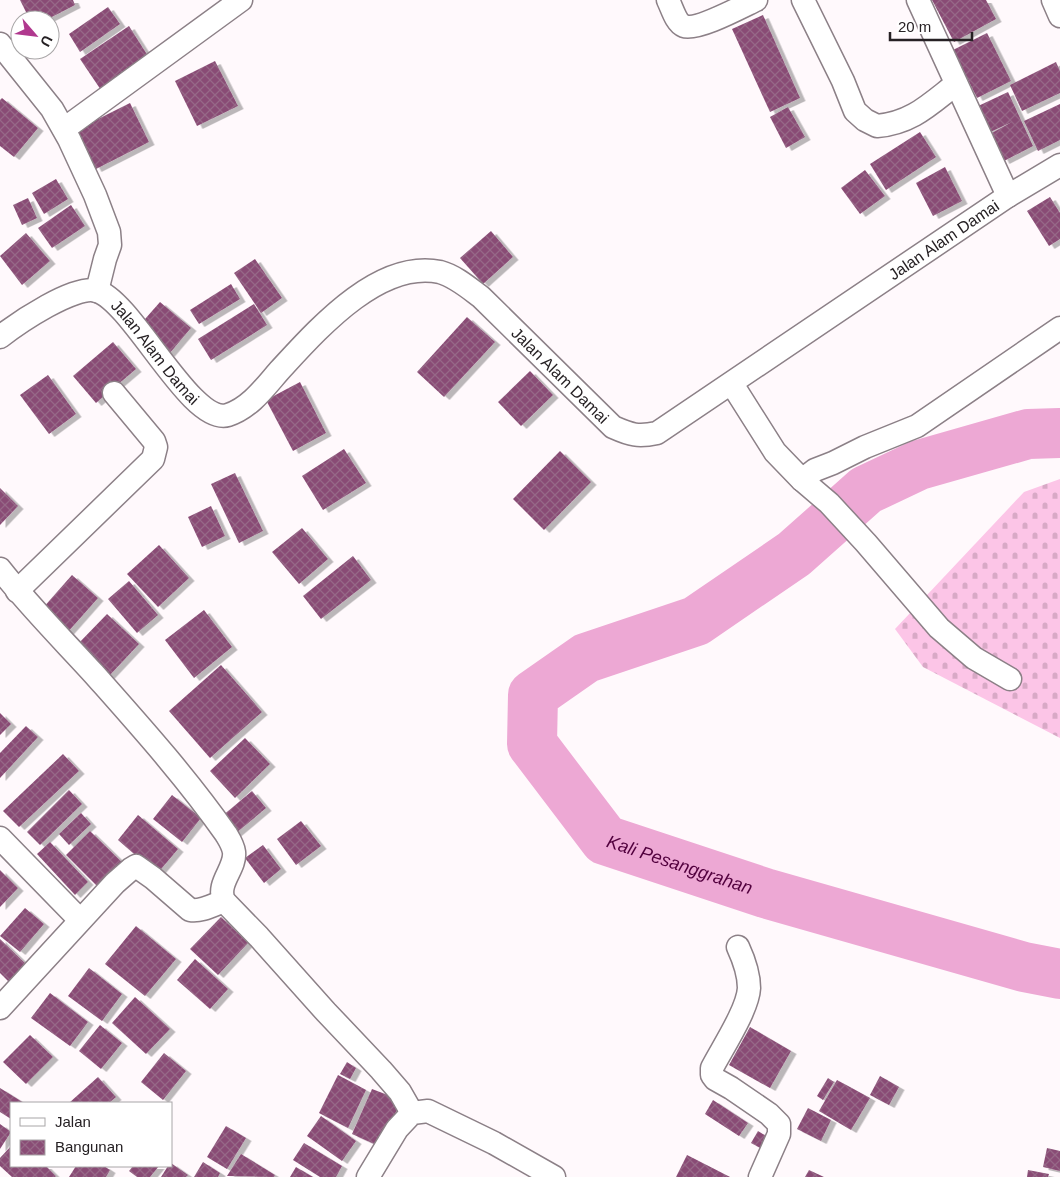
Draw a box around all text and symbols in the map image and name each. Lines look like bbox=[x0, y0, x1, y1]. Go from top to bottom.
north arrow bbox=[10, 10, 60, 60]
scale bar bbox=[890, 10, 972, 42]
text: 20 m bbox=[898, 18, 931, 35]
text: U bbox=[37, 33, 56, 49]
street label: Jalan Alam Damai bbox=[886, 197, 1002, 283]
street label: Jalan Alam Damai bbox=[108, 297, 202, 408]
street label: Jalan Alam Damai bbox=[508, 324, 612, 427]
water label: Kali Pesanggrahan bbox=[604, 831, 755, 898]
legend bbox=[10, 1102, 172, 1167]
text: Jalan bbox=[55, 1113, 91, 1130]
text: Bangunan bbox=[55, 1138, 123, 1155]

